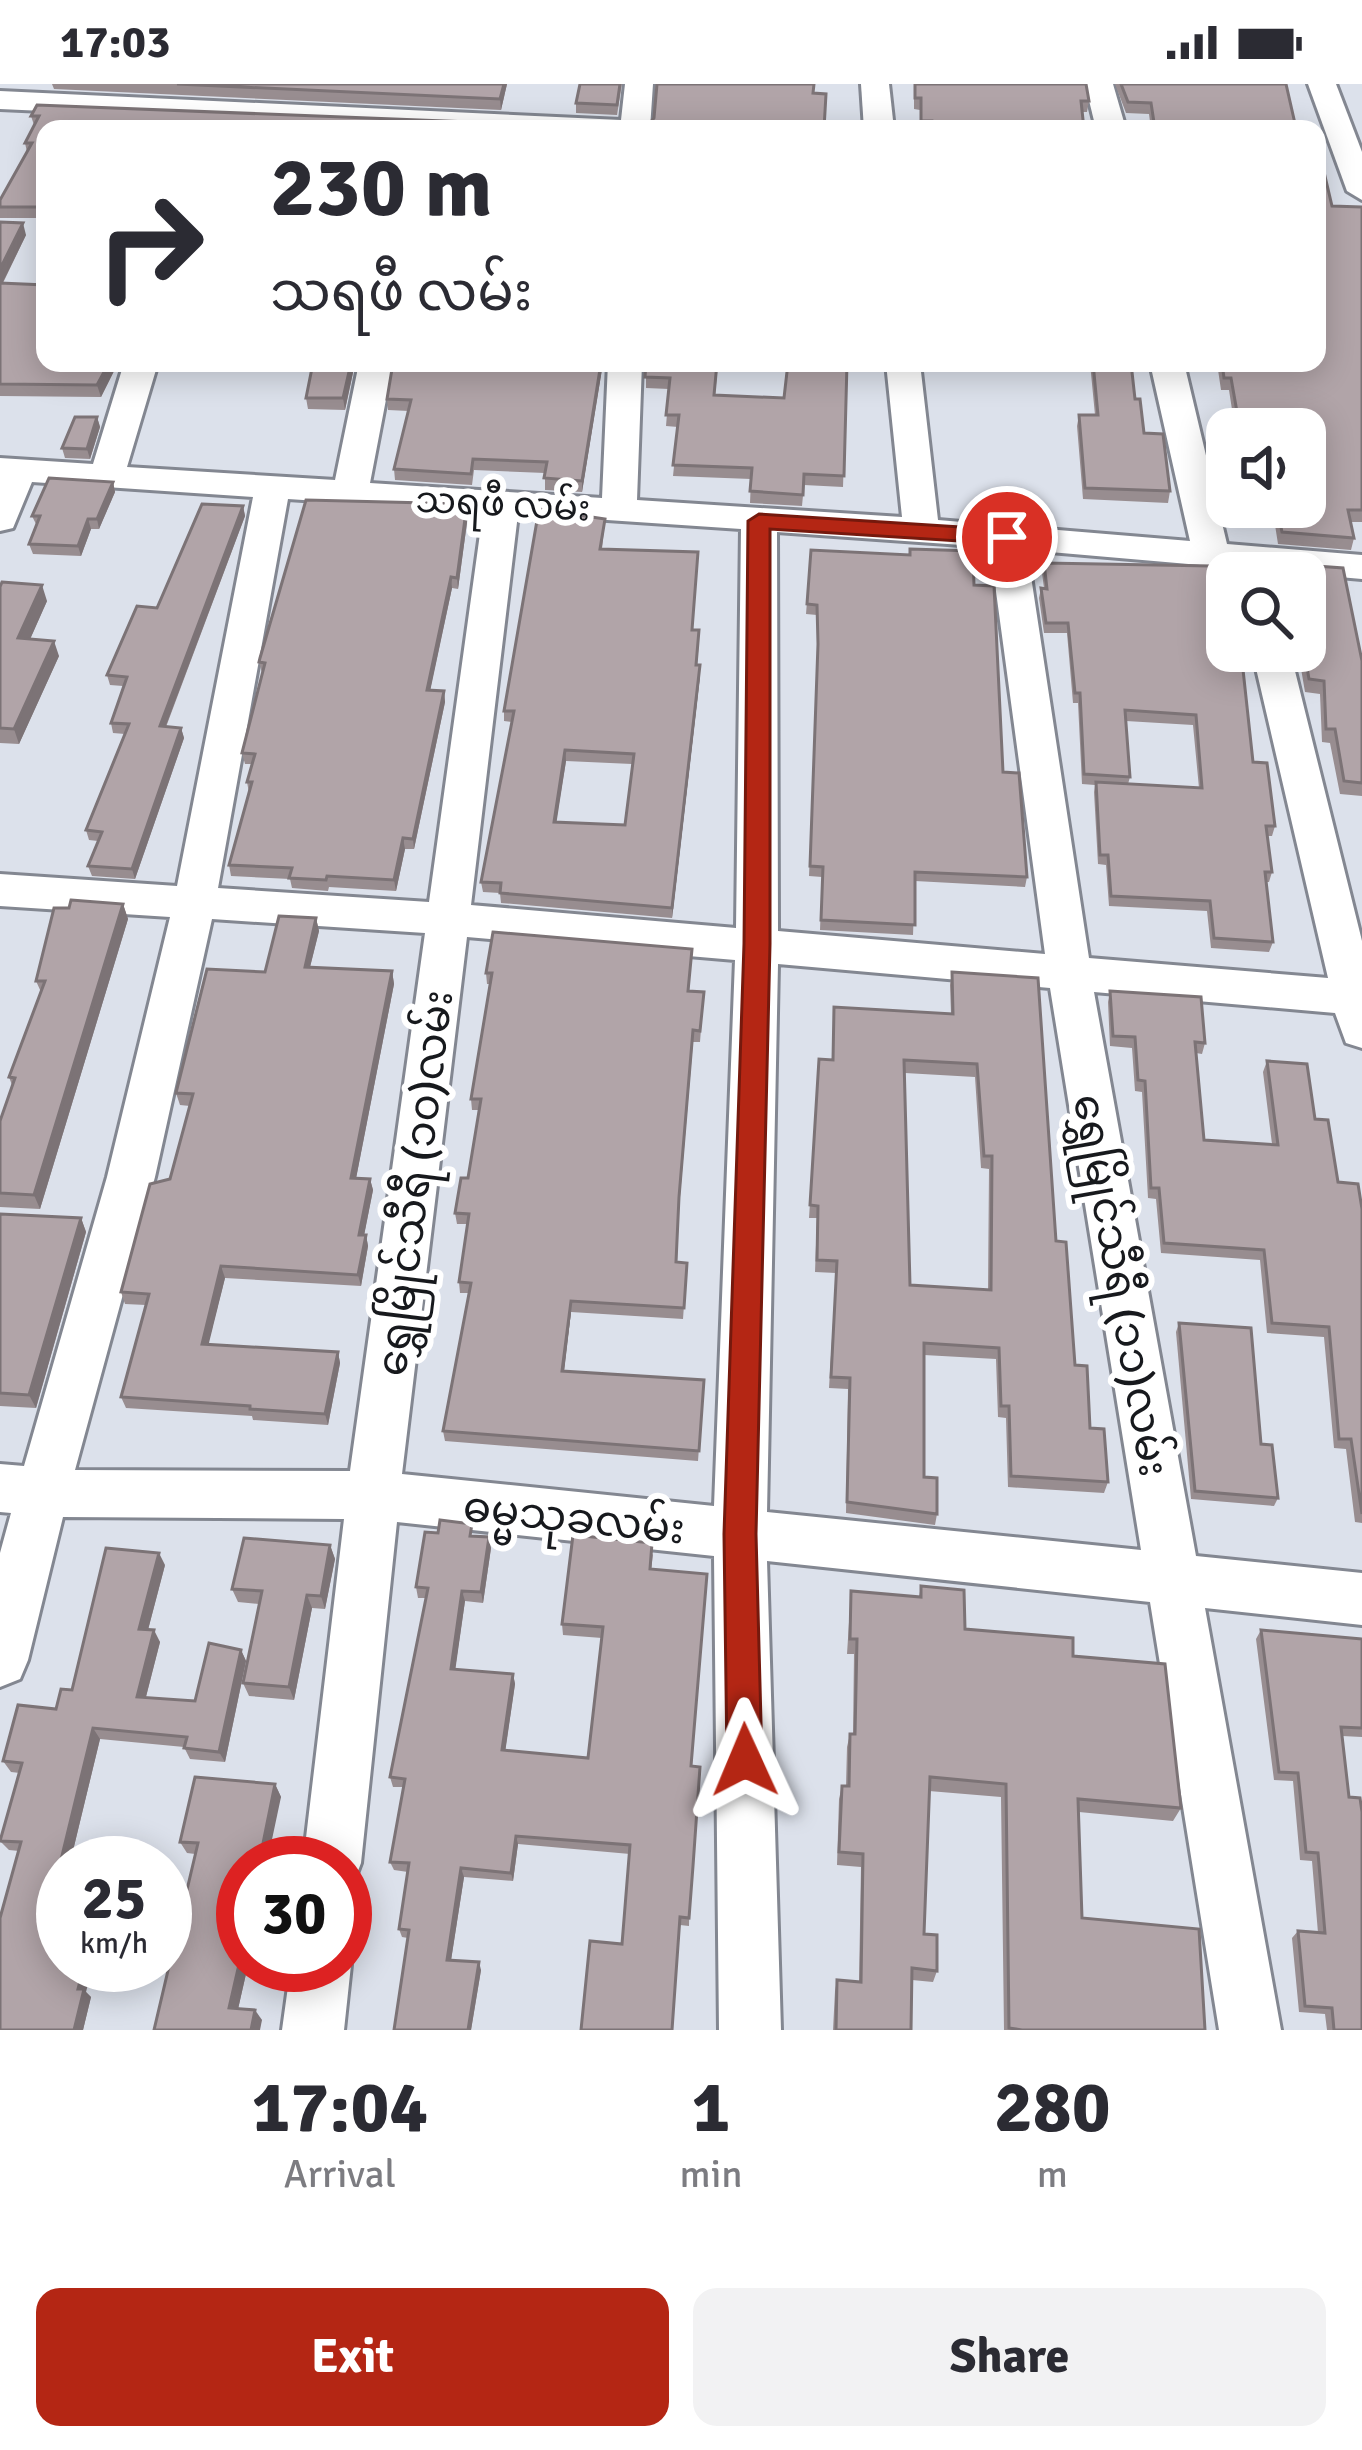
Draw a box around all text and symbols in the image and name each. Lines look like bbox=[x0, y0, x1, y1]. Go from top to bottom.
text: 17:03 bbox=[60, 15, 170, 70]
text: 230 m bbox=[270, 136, 492, 240]
icon: right bbox=[72, 168, 228, 324]
text: သရဖီ လမ်း bbox=[270, 259, 532, 326]
map controls bbox=[1206, 408, 1326, 672]
button: sound bbox=[1206, 408, 1326, 528]
street label: သရဖီ လမ်း bbox=[414, 474, 592, 538]
pin bbox=[956, 486, 1058, 588]
icon: arrive bbox=[974, 504, 1040, 570]
button: search bbox=[1206, 552, 1326, 672]
street label: ရွှေမြိုင်သီရီ (၁၀)လမ်း bbox=[364, 987, 472, 1380]
street label: ရွှေမြိုင်သီရီ (၁၁)လမ်း bbox=[1054, 1090, 1182, 1482]
street label: ဓမ္မသုခလမ်း bbox=[460, 1479, 688, 1564]
position arrow bbox=[682, 1697, 808, 1823]
speed limit sign: 30 bbox=[216, 1836, 372, 1992]
text: 25 bbox=[82, 1862, 146, 1936]
text: km/h bbox=[80, 1925, 148, 1962]
text: 17:04 bbox=[251, 2063, 428, 2152]
text: 1 bbox=[692, 2063, 730, 2152]
text: 280 bbox=[994, 2063, 1111, 2152]
text: Arrival bbox=[284, 2150, 396, 2198]
text: min bbox=[680, 2150, 743, 2198]
text: m bbox=[1037, 2150, 1068, 2198]
button: Exit bbox=[36, 2288, 669, 2426]
button: Share bbox=[693, 2288, 1326, 2426]

